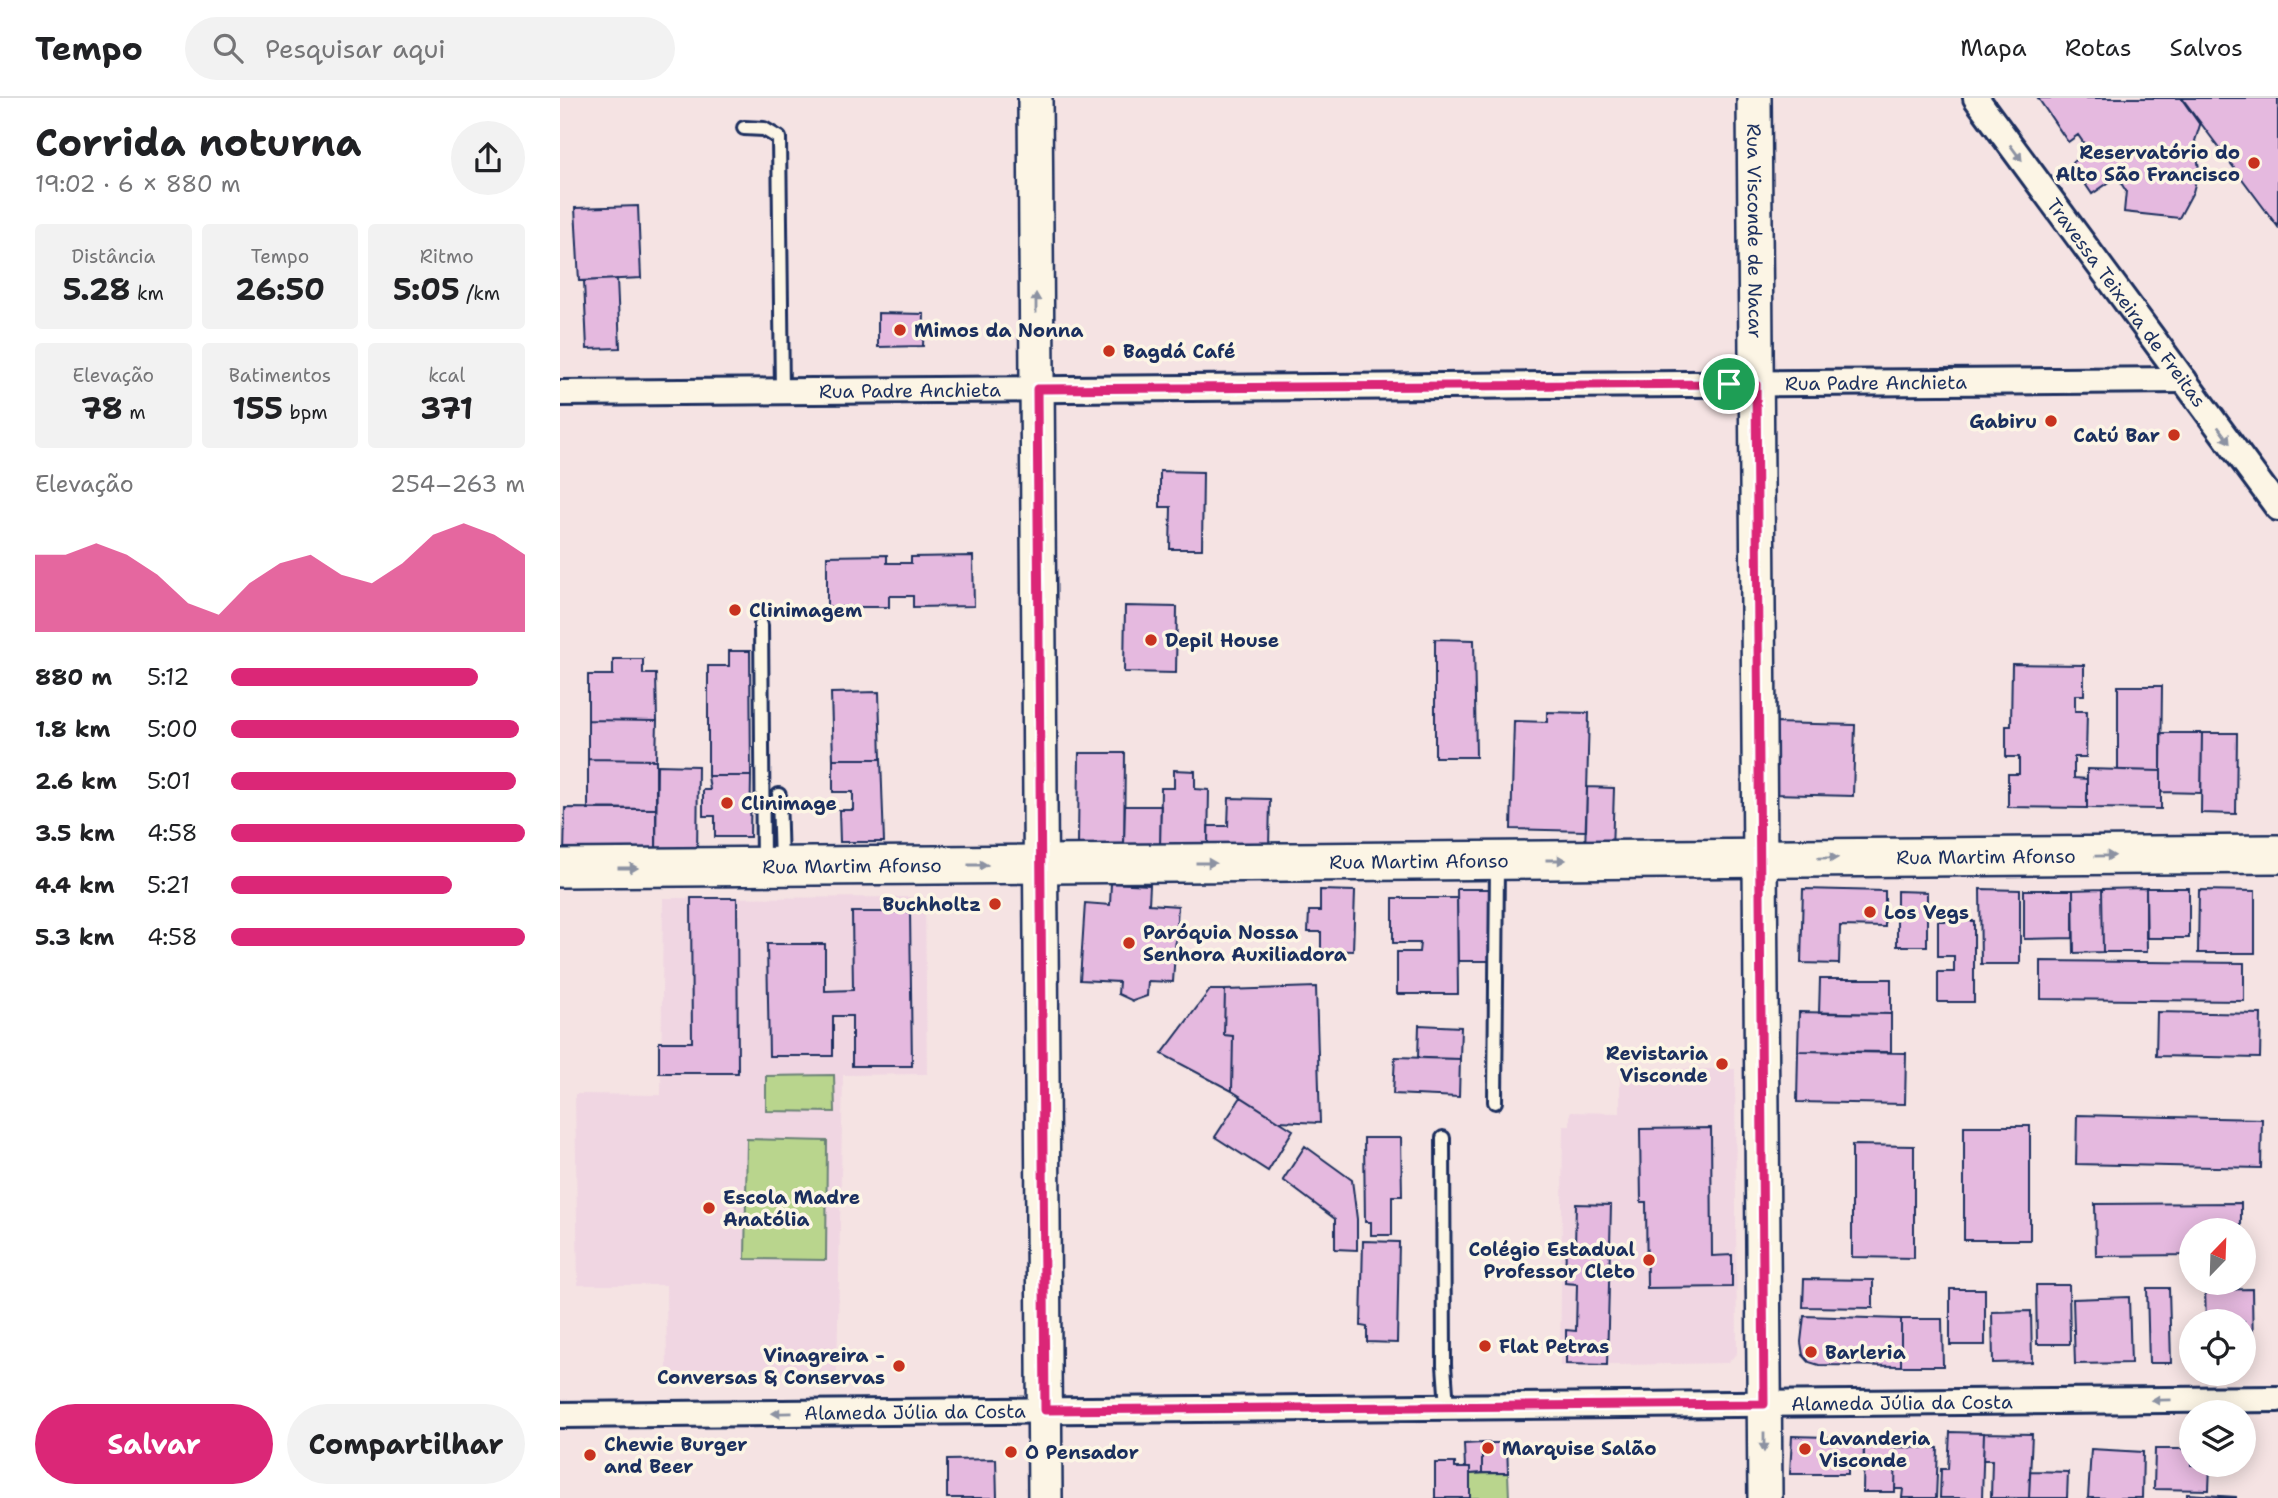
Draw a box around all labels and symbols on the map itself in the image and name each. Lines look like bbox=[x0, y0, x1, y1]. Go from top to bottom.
street label: Rua Visconde de Nacar bbox=[1741, 123, 1768, 339]
place label: Reservatório do Alto São Francisco bbox=[2055, 140, 2240, 187]
one-way arrow bbox=[2009, 144, 2023, 162]
marker: Reservatório do Alto São Francisco bbox=[2246, 155, 2262, 171]
street label: Travessa Teixeira de Freitas bbox=[2041, 193, 2212, 412]
one-way arrow bbox=[1030, 292, 1042, 314]
place label: Mimos da Nonna bbox=[914, 318, 1083, 343]
marker: Mimos da Nonna bbox=[892, 322, 908, 338]
place label: Bagdá Café bbox=[1123, 339, 1235, 364]
marker: Bagdá Café bbox=[1101, 343, 1117, 359]
pin bbox=[1699, 354, 1759, 414]
street label: Rua Padre Anchieta bbox=[1785, 370, 1967, 396]
street label: Rua Padre Anchieta bbox=[819, 377, 1001, 404]
place label: Gabiru bbox=[1969, 409, 2037, 434]
marker: Gabiru bbox=[2043, 413, 2059, 429]
place label: Catú Bar bbox=[2073, 423, 2160, 448]
one-way arrow bbox=[2217, 425, 2231, 444]
marker: Catú Bar bbox=[2166, 427, 2182, 443]
place label: Clinimagem bbox=[749, 598, 862, 623]
marker: Clinimagem bbox=[727, 602, 743, 618]
place label: Depil House bbox=[1165, 628, 1279, 653]
marker: Depil House bbox=[1143, 632, 1159, 648]
place label: Clinimage bbox=[741, 791, 837, 816]
marker: Clinimage bbox=[719, 795, 735, 811]
street label: Rua Martim Afonso bbox=[1896, 844, 2076, 870]
street label: Rua Martim Afonso bbox=[1329, 848, 1509, 875]
one-way arrow bbox=[2094, 850, 2116, 862]
one-way arrow bbox=[1817, 852, 1839, 864]
street label: Rua Martim Afonso bbox=[762, 853, 942, 879]
one-way arrow bbox=[1545, 855, 1567, 866]
one-way arrow bbox=[1195, 857, 1217, 869]
one-way arrow bbox=[967, 859, 989, 871]
one-way arrow bbox=[617, 862, 639, 874]
place label: Buchholtz bbox=[882, 892, 981, 917]
marker: Buchholtz bbox=[987, 896, 1003, 912]
place label: Los Vegs bbox=[1884, 900, 1969, 925]
marker: Los Vegs bbox=[1862, 904, 1878, 920]
place label: Paróquia Nossa Senhora Auxiliadora bbox=[1143, 920, 1347, 967]
marker: Paróquia Nossa Senhora Auxiliadora bbox=[1121, 935, 1137, 951]
place label: Revistaria Visconde bbox=[1606, 1041, 1708, 1088]
marker: Revistaria Visconde bbox=[1714, 1056, 1730, 1072]
place label: Escola Madre Anatólia bbox=[723, 1185, 860, 1232]
marker: Escola Madre Anatólia bbox=[701, 1200, 717, 1216]
north arrow bbox=[2179, 1218, 2256, 1295]
place label: Colégio Estadual Professor Cleto bbox=[1469, 1237, 1635, 1284]
marker: Colégio Estadual Professor Cleto bbox=[1641, 1252, 1657, 1268]
place label: Flat Petras bbox=[1499, 1334, 1609, 1359]
marker: Flat Petras bbox=[1477, 1338, 1493, 1354]
place label: Barleria bbox=[1825, 1340, 1906, 1365]
place label: Vinagreira - Conversas & Conservas bbox=[657, 1343, 885, 1390]
marker: Barleria bbox=[1803, 1344, 1819, 1360]
marker: Vinagreira - Conversas & Conservas bbox=[891, 1358, 907, 1374]
street label: Alameda Júlia da Costa bbox=[1791, 1389, 2013, 1417]
one-way arrow bbox=[2150, 1394, 2172, 1406]
street label: Alameda Júlia da Costa bbox=[804, 1399, 1026, 1426]
one-way arrow bbox=[771, 1407, 793, 1419]
place label: Lavanderia Visconde bbox=[1819, 1426, 1930, 1473]
one-way arrow bbox=[1758, 1431, 1770, 1453]
place label: Chewie Burger and Beer bbox=[604, 1432, 747, 1479]
place label: Marquise Salão bbox=[1502, 1436, 1657, 1461]
place label: O Pensador bbox=[1025, 1440, 1139, 1465]
marker: Marquise Salão bbox=[1480, 1440, 1496, 1456]
marker: Lavanderia Visconde bbox=[1797, 1441, 1813, 1457]
marker: O Pensador bbox=[1003, 1444, 1019, 1460]
marker: Chewie Burger and Beer bbox=[582, 1447, 598, 1463]

